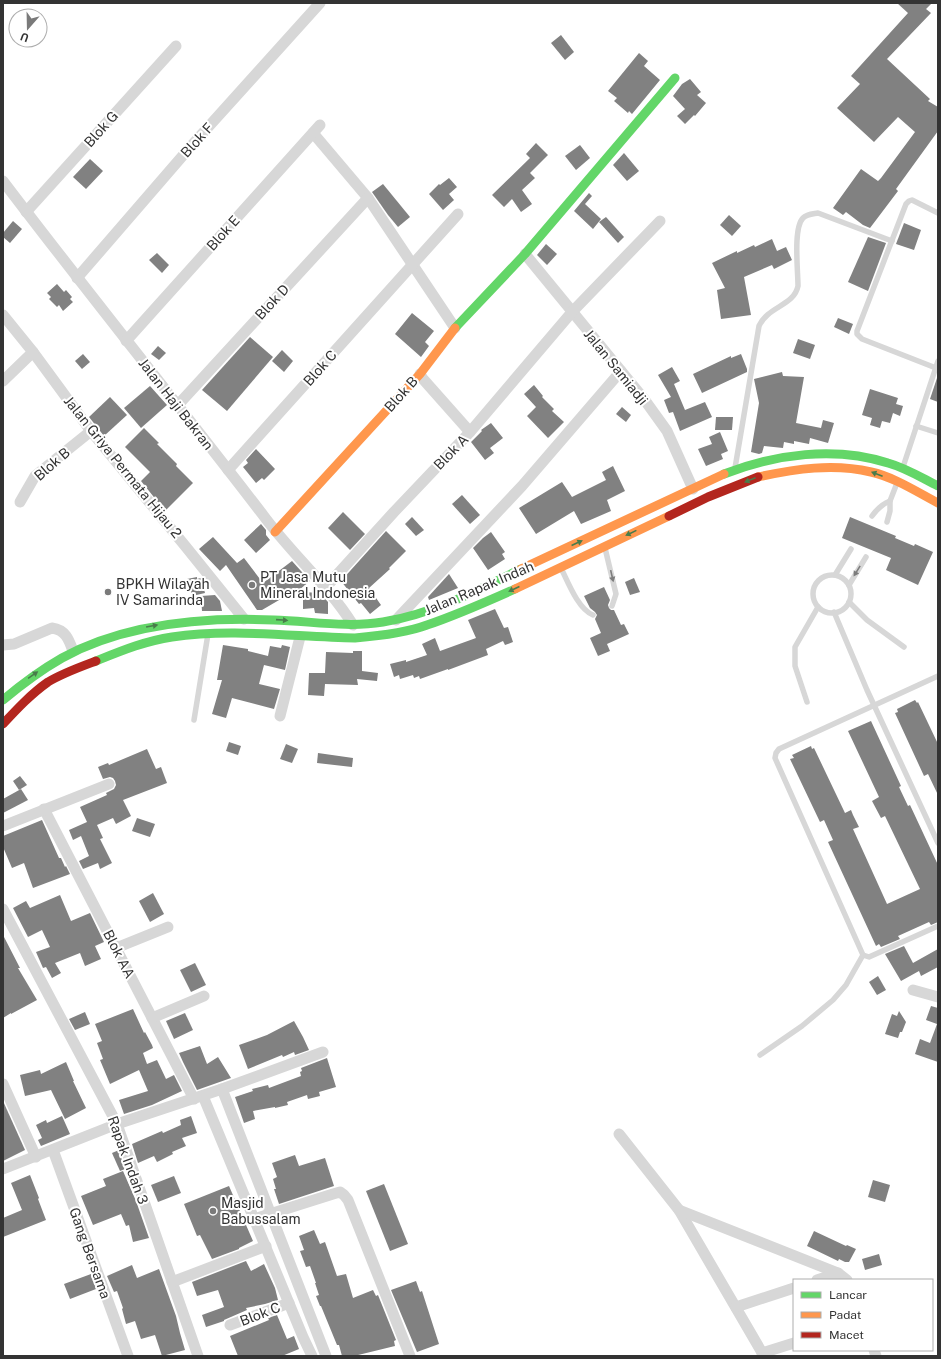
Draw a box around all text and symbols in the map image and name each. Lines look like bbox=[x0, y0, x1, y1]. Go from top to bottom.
north arrow bbox=[8, 8, 48, 48]
text: U bbox=[19, 30, 30, 44]
street label: Blok G bbox=[81, 108, 121, 150]
street label: Blok F bbox=[177, 119, 217, 161]
street label: Blok E bbox=[203, 212, 243, 254]
street label: Blok D bbox=[252, 281, 292, 323]
street label: Jalan Samiadji bbox=[581, 326, 651, 408]
street label: Blok C bbox=[300, 347, 340, 389]
street label: Jalan Haji Bakran bbox=[135, 355, 217, 453]
street label: Blok B bbox=[381, 373, 421, 415]
street label: Jalan Griya Permata Hijau 2 bbox=[61, 393, 185, 541]
street label: Blok A bbox=[431, 431, 472, 473]
street label: Blok B bbox=[31, 444, 73, 484]
one-way arrow bbox=[871, 471, 883, 477]
one-way arrow bbox=[744, 477, 755, 483]
one-way arrow bbox=[626, 530, 637, 536]
one-way arrow bbox=[572, 539, 584, 545]
street label: Jalan Rapak Indah bbox=[422, 558, 536, 618]
one-way arrow bbox=[854, 565, 861, 577]
place label: PT Jasa Mutu Mineral Indonesia bbox=[260, 569, 375, 601]
one-way arrow bbox=[609, 570, 615, 582]
place label: BPKH Wilayah IV Samarinda bbox=[116, 576, 209, 608]
marker: PT Jasa Mutu Mineral Indonesia bbox=[247, 580, 257, 590]
one-way arrow bbox=[508, 586, 520, 592]
marker: BPKH Wilayah IV Samarinda bbox=[103, 587, 113, 597]
one-way arrow bbox=[276, 617, 288, 624]
one-way arrow bbox=[146, 623, 159, 629]
one-way arrow bbox=[27, 671, 38, 679]
street label: Blok AA bbox=[100, 927, 138, 981]
street label: Rapak Indah 3 bbox=[105, 1114, 151, 1206]
place label: Masjid Babussalam bbox=[221, 1195, 301, 1227]
street label: Gang Bersama bbox=[66, 1205, 114, 1301]
marker: Masjid Babussalam bbox=[208, 1206, 218, 1216]
legend bbox=[793, 1279, 933, 1351]
text: Lancar bbox=[829, 1288, 867, 1302]
street label: Blok C bbox=[237, 1299, 283, 1329]
text: Padat bbox=[829, 1308, 862, 1322]
text: Macet bbox=[829, 1328, 864, 1342]

